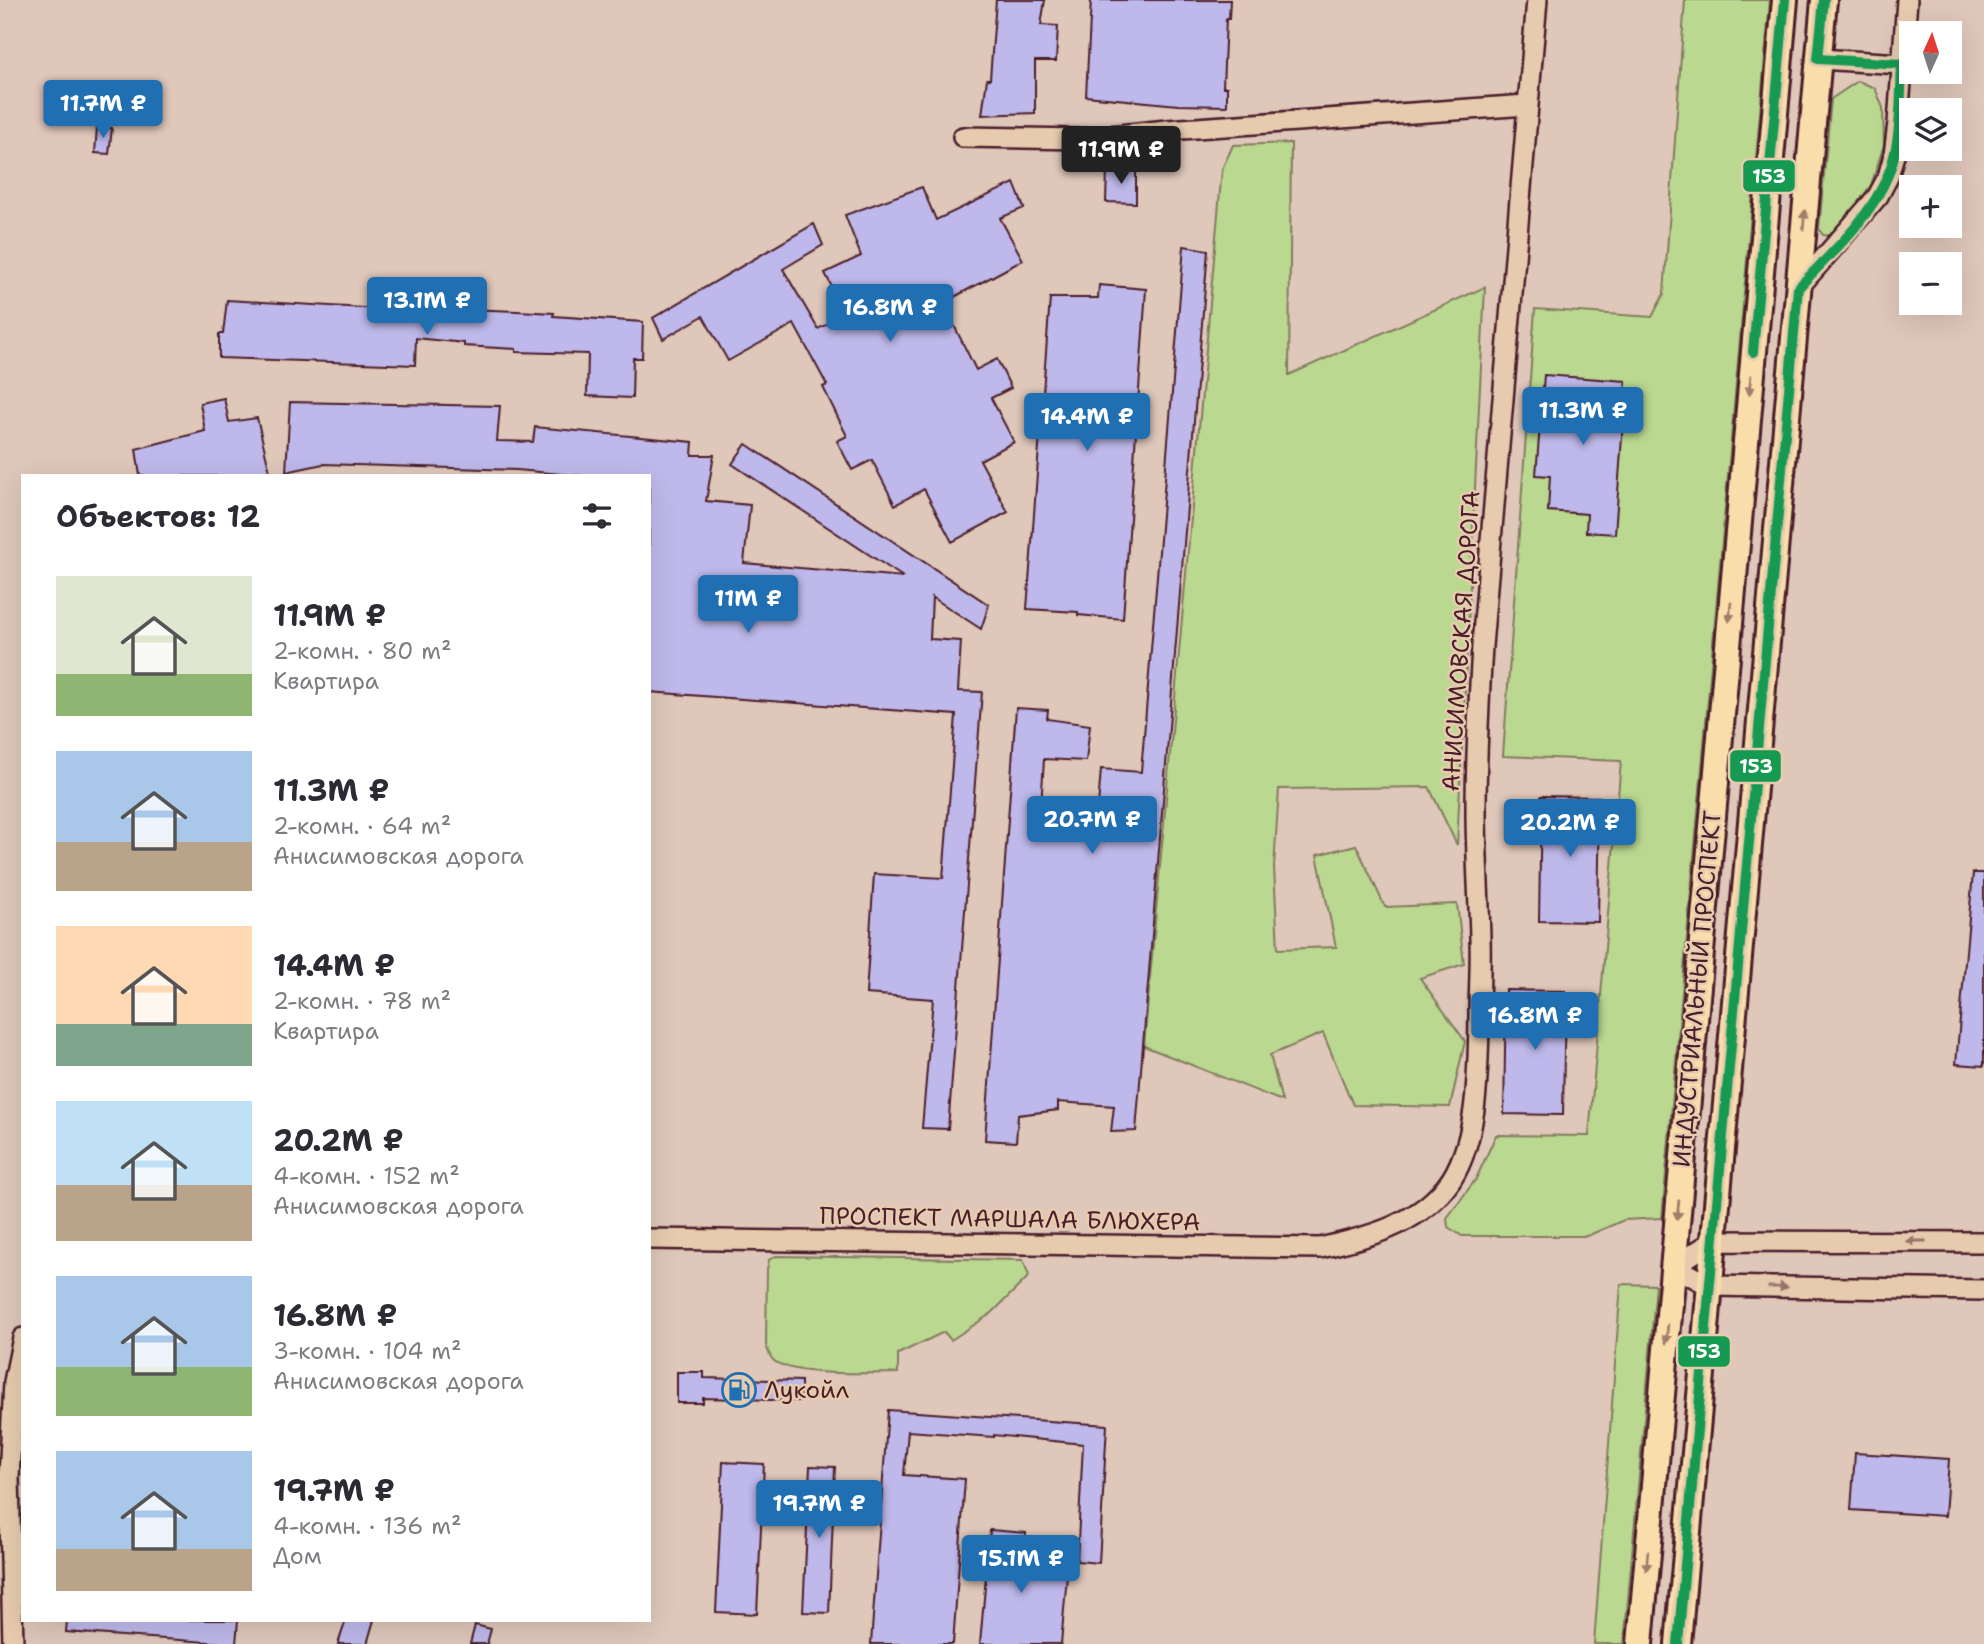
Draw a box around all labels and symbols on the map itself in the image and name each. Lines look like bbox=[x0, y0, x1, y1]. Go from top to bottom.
north arrow bbox=[1899, 21, 1962, 84]
pin: 11.7M ₽ bbox=[38, 80, 168, 140]
pin: 11.9M ₽ bbox=[1056, 127, 1186, 186]
line badge: 153 bbox=[1742, 159, 1796, 193]
text: 153 bbox=[1752, 164, 1786, 189]
one-way arrow bbox=[1799, 209, 1810, 231]
pin: 13.1M ₽ bbox=[362, 278, 492, 337]
pin: 16.8M ₽ bbox=[825, 284, 955, 344]
one-way arrow bbox=[1744, 374, 1755, 396]
pin: 11.3M ₽ bbox=[1518, 388, 1648, 447]
pin: 14.4M ₽ bbox=[1022, 393, 1152, 453]
street label: АНИСИМОВСКАЯ ДОРОГА bbox=[1435, 490, 1487, 792]
pin: 11M ₽ bbox=[699, 576, 797, 635]
one-way arrow bbox=[1724, 601, 1735, 623]
line badge: 153 bbox=[1729, 749, 1782, 783]
text: 153 bbox=[1739, 754, 1773, 779]
pin: 20.7M ₽ bbox=[1027, 796, 1157, 856]
pin: 20.2M ₽ bbox=[1505, 800, 1635, 859]
street label: ИНДУСТРИАЛЬНЫЙ ПРОСПЕКТ bbox=[1665, 809, 1729, 1169]
pin: 16.8M ₽ bbox=[1470, 992, 1600, 1052]
one-way arrow bbox=[1672, 1199, 1683, 1221]
street label: ПРОСПЕКТ МАРШАЛА БЛЮХЕРА bbox=[819, 1200, 1201, 1238]
one-way arrow bbox=[1905, 1236, 1927, 1247]
one-way arrow bbox=[1767, 1281, 1789, 1293]
one-way arrow bbox=[1661, 1324, 1672, 1346]
line badge: 153 bbox=[1677, 1335, 1731, 1368]
text: 153 bbox=[1687, 1339, 1721, 1364]
fuel station icon: Лукойл bbox=[720, 1371, 758, 1409]
place label: Лукойл bbox=[764, 1374, 849, 1406]
pin: 19.7M ₽ bbox=[754, 1480, 884, 1540]
pin: 15.1M ₽ bbox=[956, 1536, 1086, 1595]
one-way arrow bbox=[1641, 1550, 1652, 1572]

